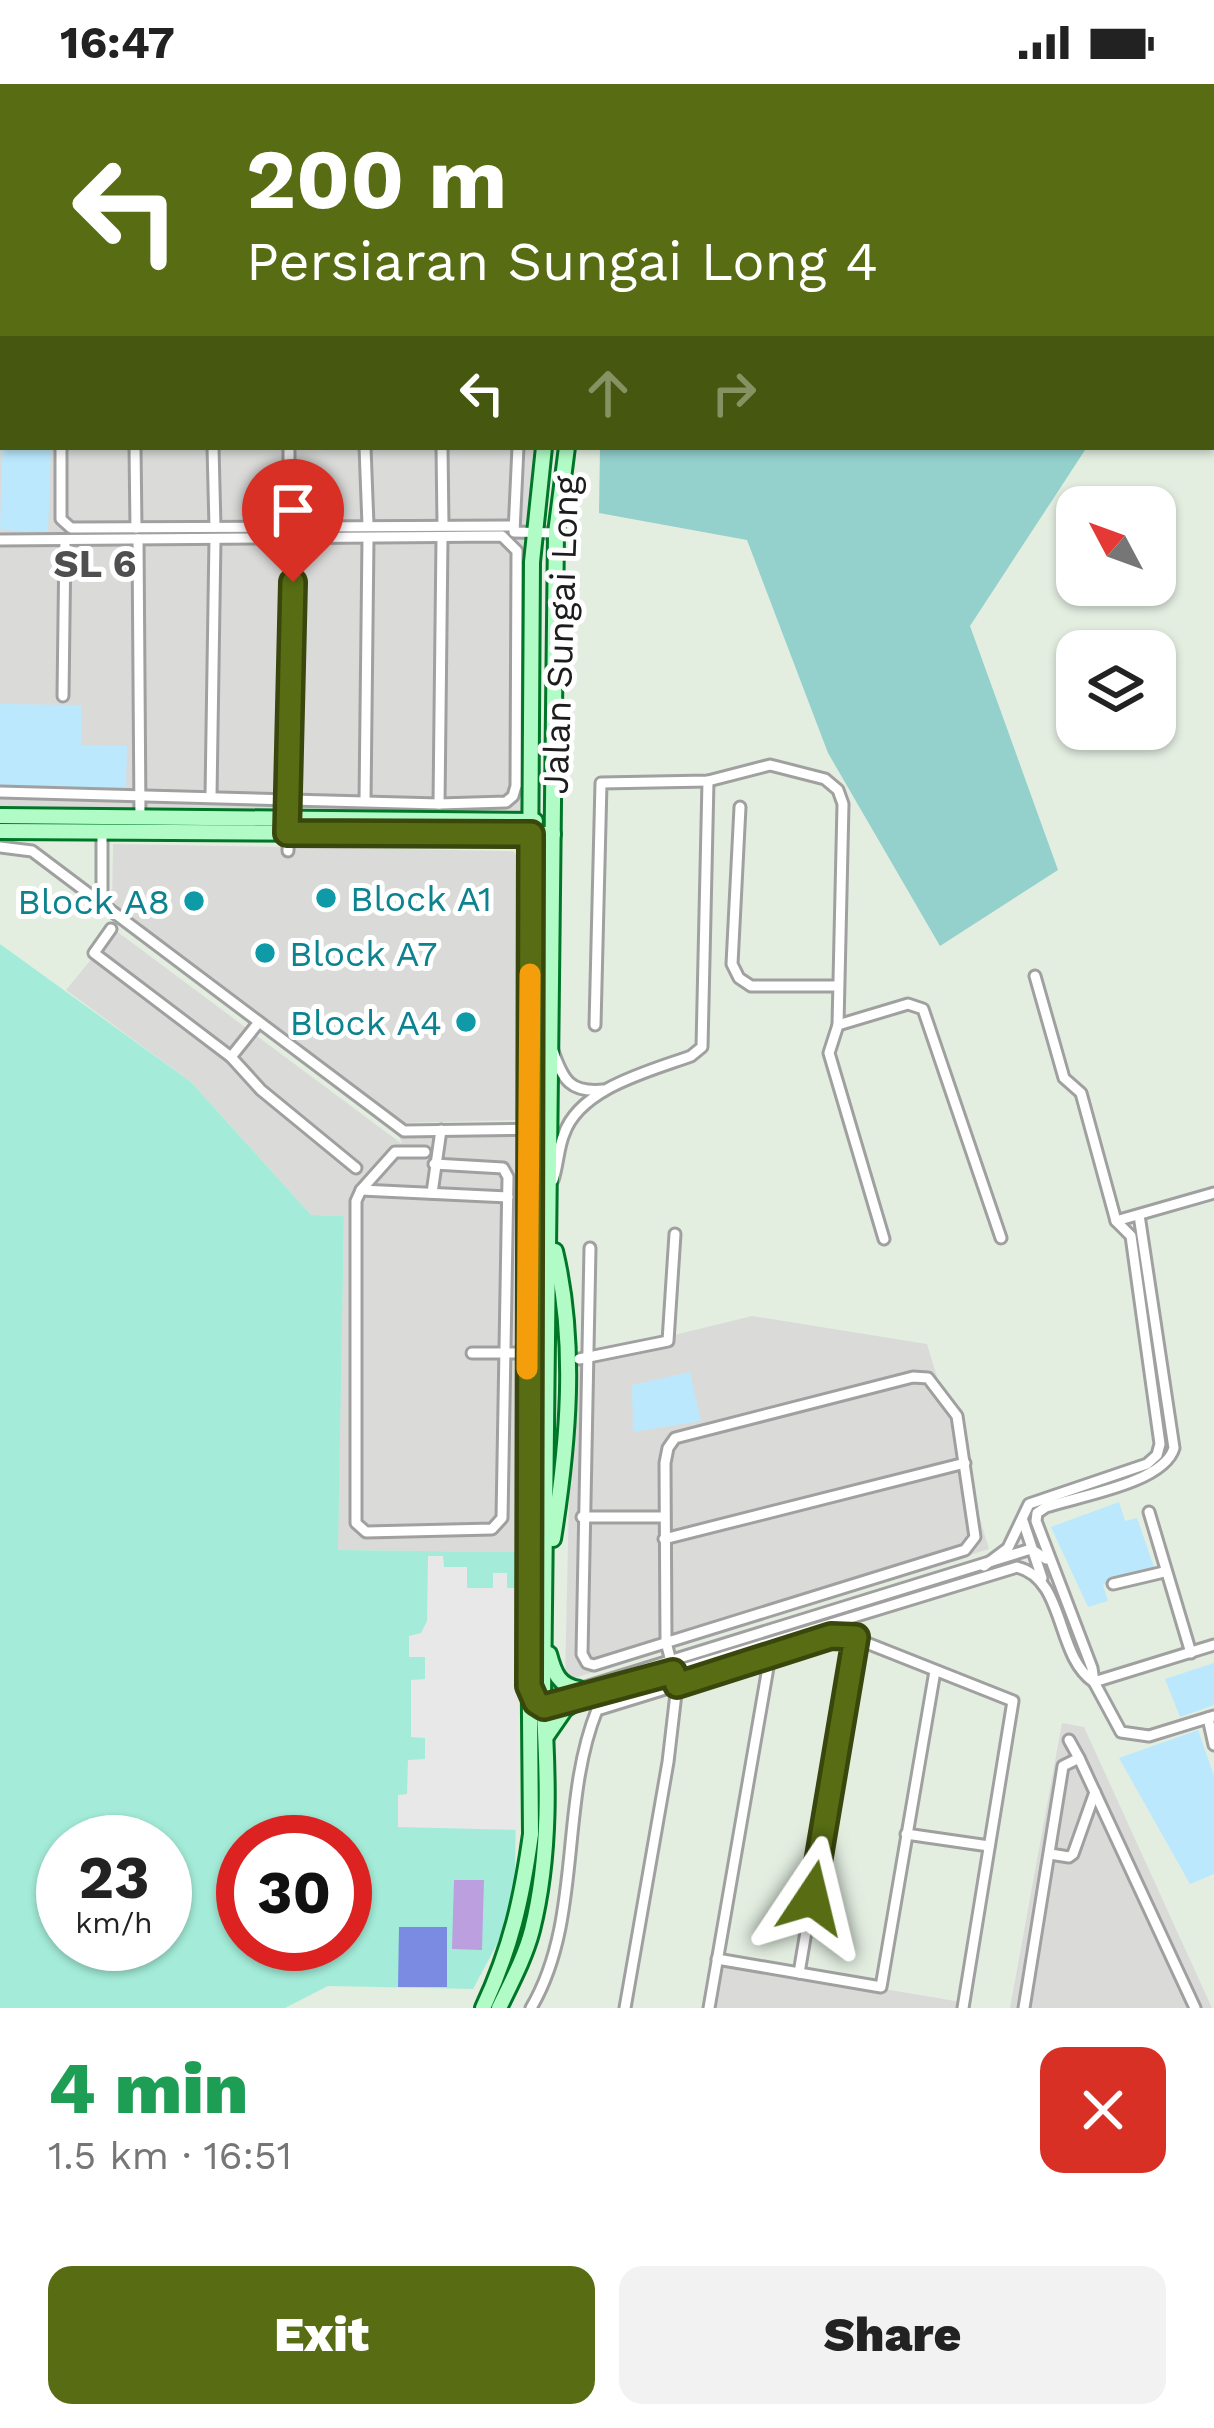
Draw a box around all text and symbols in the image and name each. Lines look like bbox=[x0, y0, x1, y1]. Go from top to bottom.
text: 16:47 bbox=[60, 16, 175, 69]
text: 200 m bbox=[246, 130, 507, 228]
icon: left bbox=[48, 132, 204, 288]
text: Persiaran Sungai Long 4 bbox=[246, 230, 878, 293]
icon: left bbox=[449, 360, 515, 426]
icon: ahead bbox=[575, 360, 641, 426]
icon: right bbox=[701, 360, 767, 426]
pin bbox=[242, 459, 344, 582]
street label: Jalan Sungai Long bbox=[534, 474, 588, 795]
icon: arrive bbox=[260, 477, 326, 543]
north arrow bbox=[1056, 486, 1176, 606]
map controls bbox=[1056, 486, 1176, 750]
district label: SL 6 bbox=[54, 541, 136, 586]
button: layers bbox=[1056, 630, 1176, 750]
place label: Block A1 bbox=[350, 878, 492, 920]
place label: Block A8 bbox=[17, 881, 170, 923]
marker: Block A1 bbox=[313, 885, 339, 911]
marker: Block A8 bbox=[181, 888, 207, 914]
place label: Block A7 bbox=[289, 933, 438, 975]
marker: Block A7 bbox=[252, 940, 278, 966]
place label: Block A4 bbox=[290, 1002, 442, 1044]
marker: Block A4 bbox=[453, 1009, 479, 1035]
speed limit sign: 30 bbox=[216, 1815, 372, 1971]
position arrow bbox=[749, 1835, 875, 1961]
text: 23 bbox=[78, 1842, 150, 1913]
text: km/h bbox=[75, 1905, 153, 1940]
text: 4 min bbox=[48, 2046, 248, 2130]
button: close bbox=[1040, 2047, 1166, 2173]
text: 1.5 km · 16:51 bbox=[48, 2133, 292, 2178]
button: Exit bbox=[48, 2266, 595, 2404]
button: Share bbox=[619, 2266, 1166, 2404]

